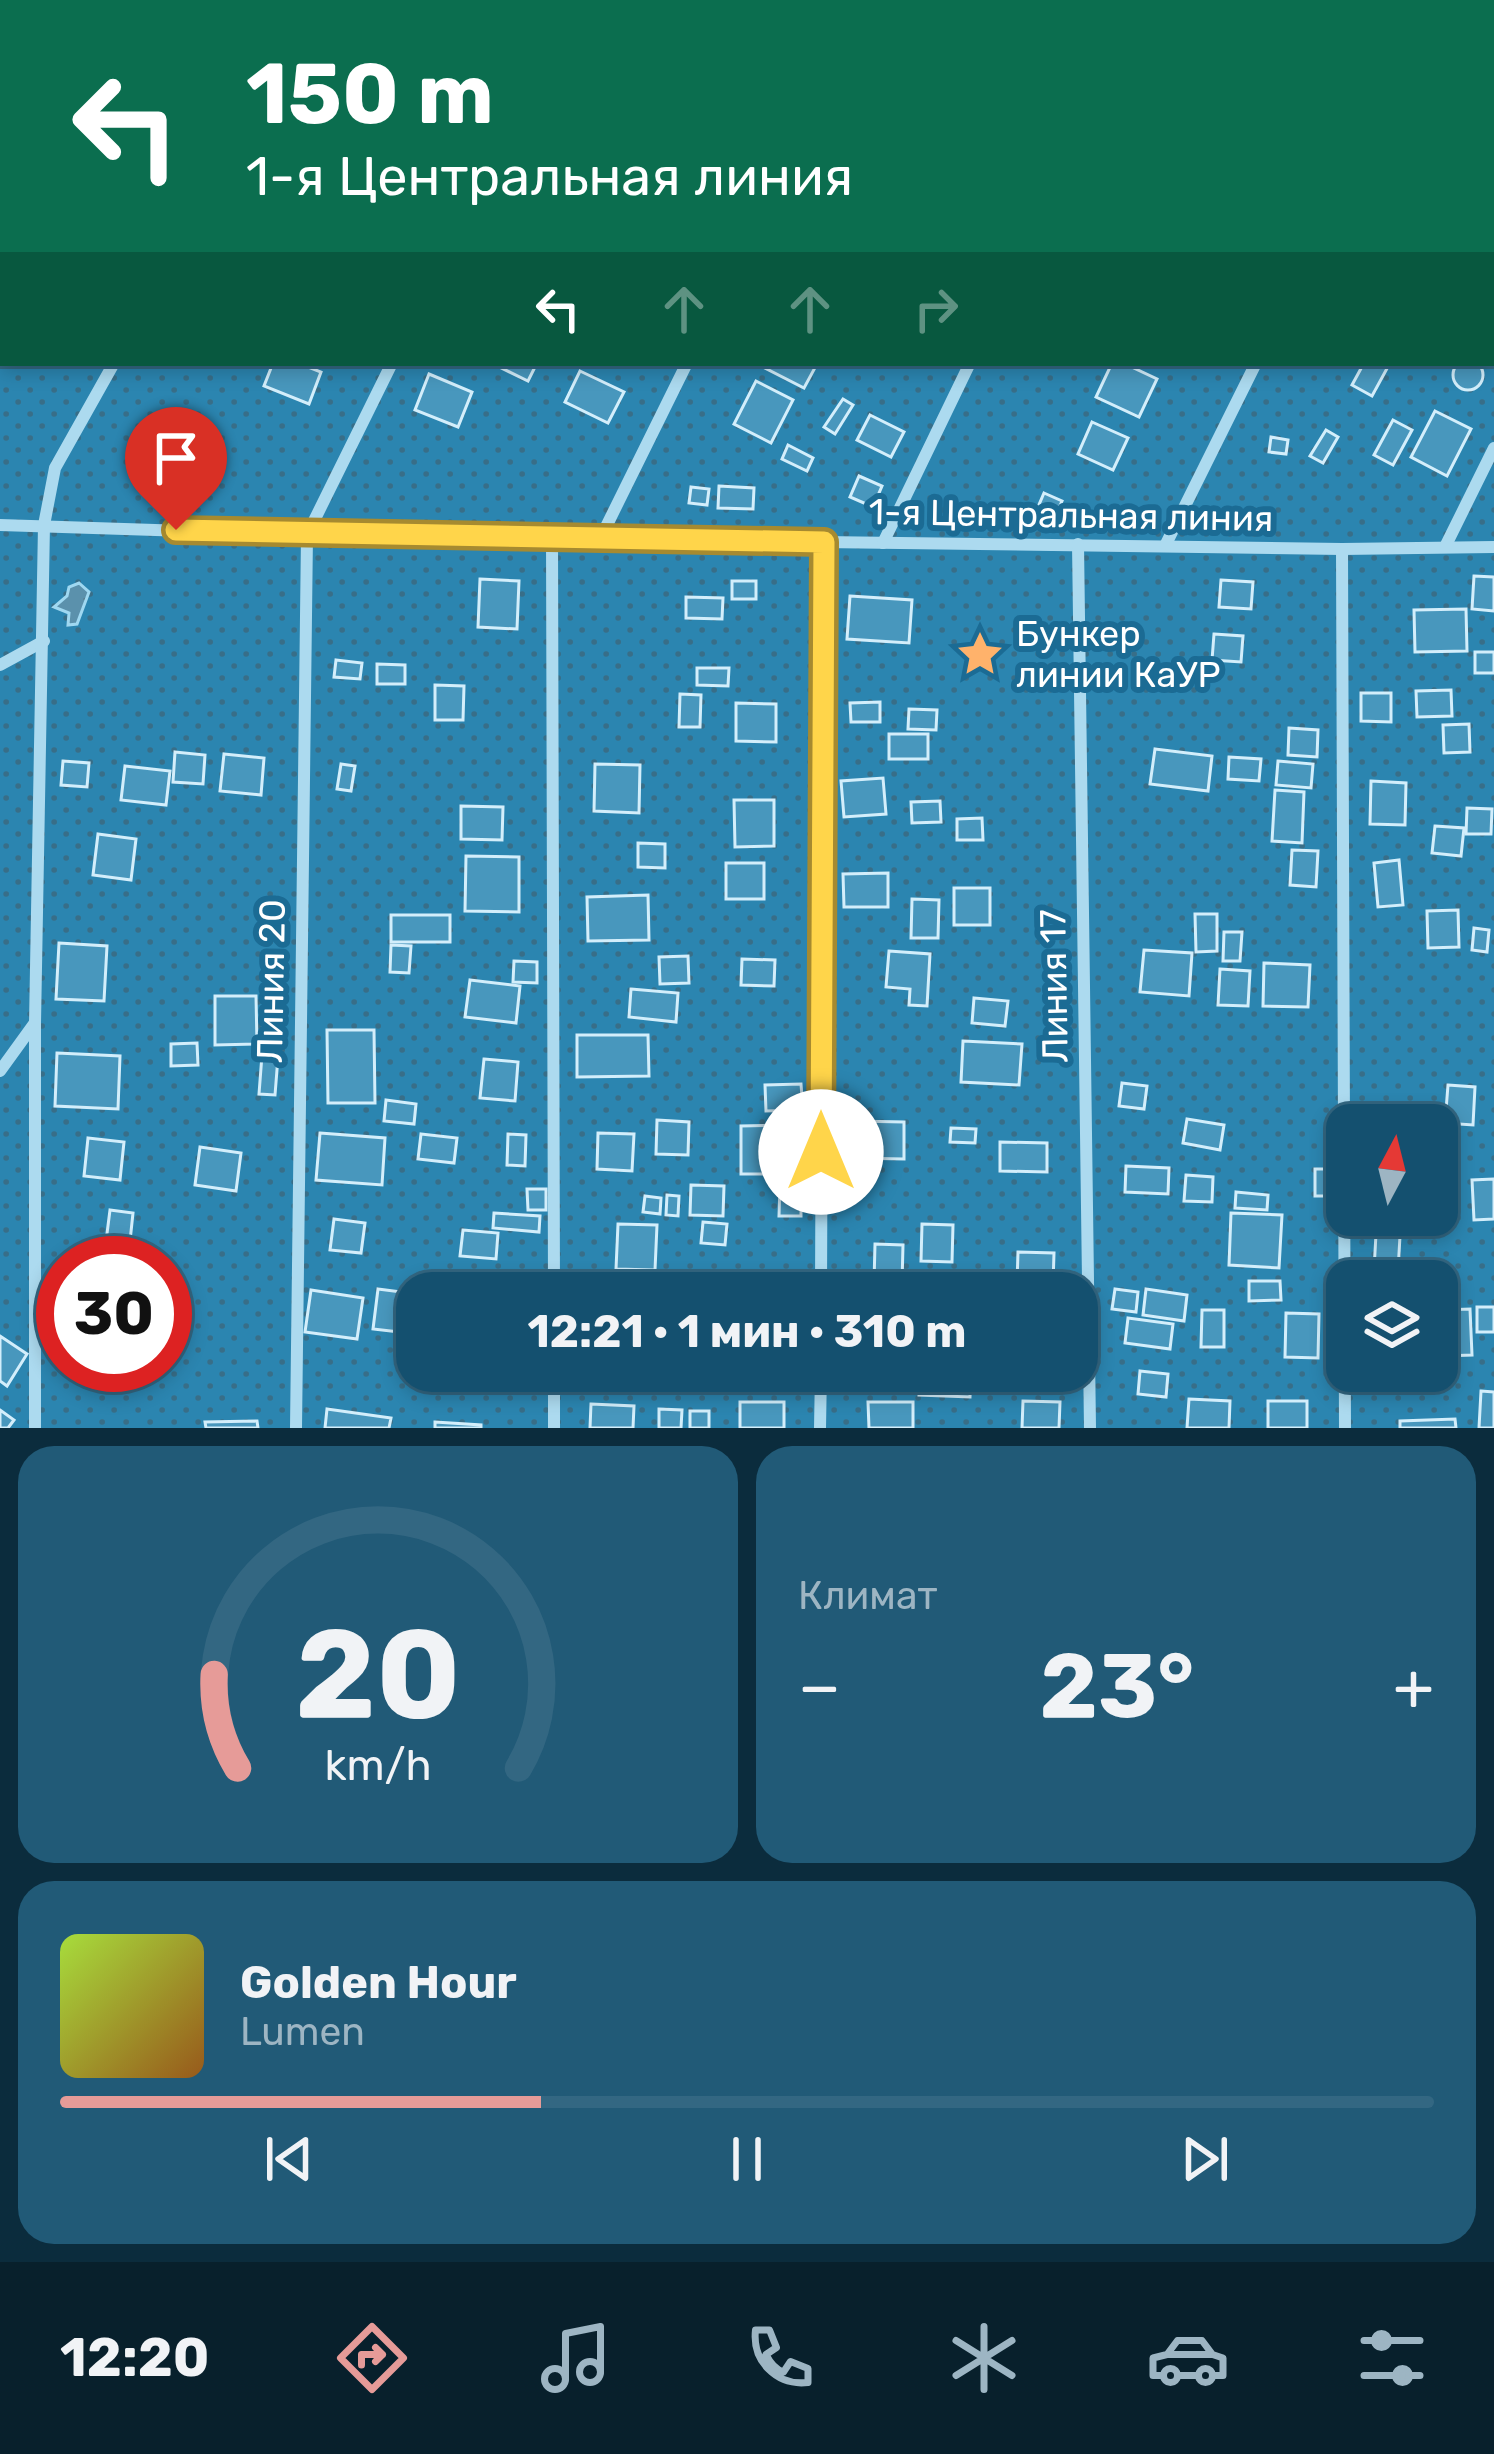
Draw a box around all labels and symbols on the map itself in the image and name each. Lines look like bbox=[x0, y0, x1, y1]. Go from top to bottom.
pin bbox=[125, 407, 227, 530]
street label: 1-я Центральная линия bbox=[868, 490, 1274, 540]
place label: Бункер линии КаУР bbox=[1016, 612, 1221, 696]
place icon: Бункер линии КаУР bbox=[955, 629, 1005, 679]
street label: Линия 20 bbox=[248, 899, 294, 1063]
street label: Линия 17 bbox=[1031, 909, 1077, 1063]
position arrow bbox=[758, 1089, 884, 1215]
north arrow bbox=[1326, 1104, 1458, 1236]
speed limit sign: 30 bbox=[36, 1236, 192, 1392]

